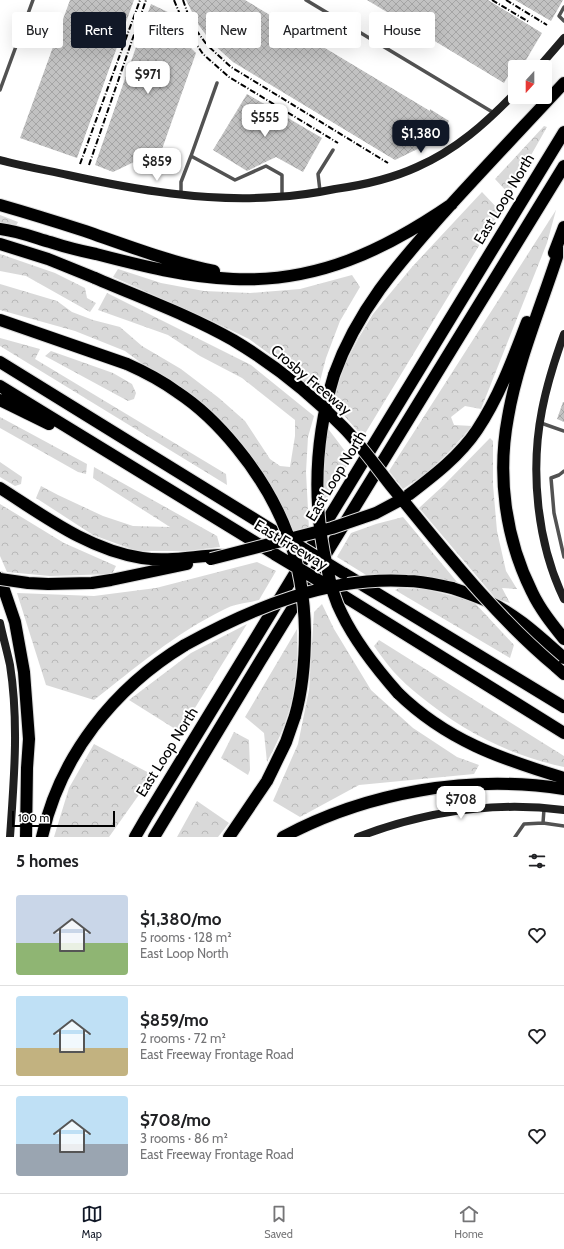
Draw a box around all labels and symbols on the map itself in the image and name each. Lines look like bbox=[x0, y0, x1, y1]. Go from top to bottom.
north arrow bbox=[508, 60, 552, 104]
pin: $971 bbox=[124, 61, 172, 95]
pin: $555 bbox=[241, 104, 289, 138]
pin: $1,380 bbox=[388, 120, 454, 154]
pin: $859 bbox=[133, 148, 181, 182]
street label: East Loop North bbox=[470, 151, 538, 247]
street label: Crosby Freeway bbox=[267, 341, 355, 419]
street label: East Loop North bbox=[302, 428, 370, 524]
street label: East Freeway bbox=[251, 516, 331, 574]
street label: East Loop North bbox=[132, 704, 202, 800]
pin: $708 bbox=[437, 786, 485, 820]
scale bar bbox=[12, 809, 115, 828]

